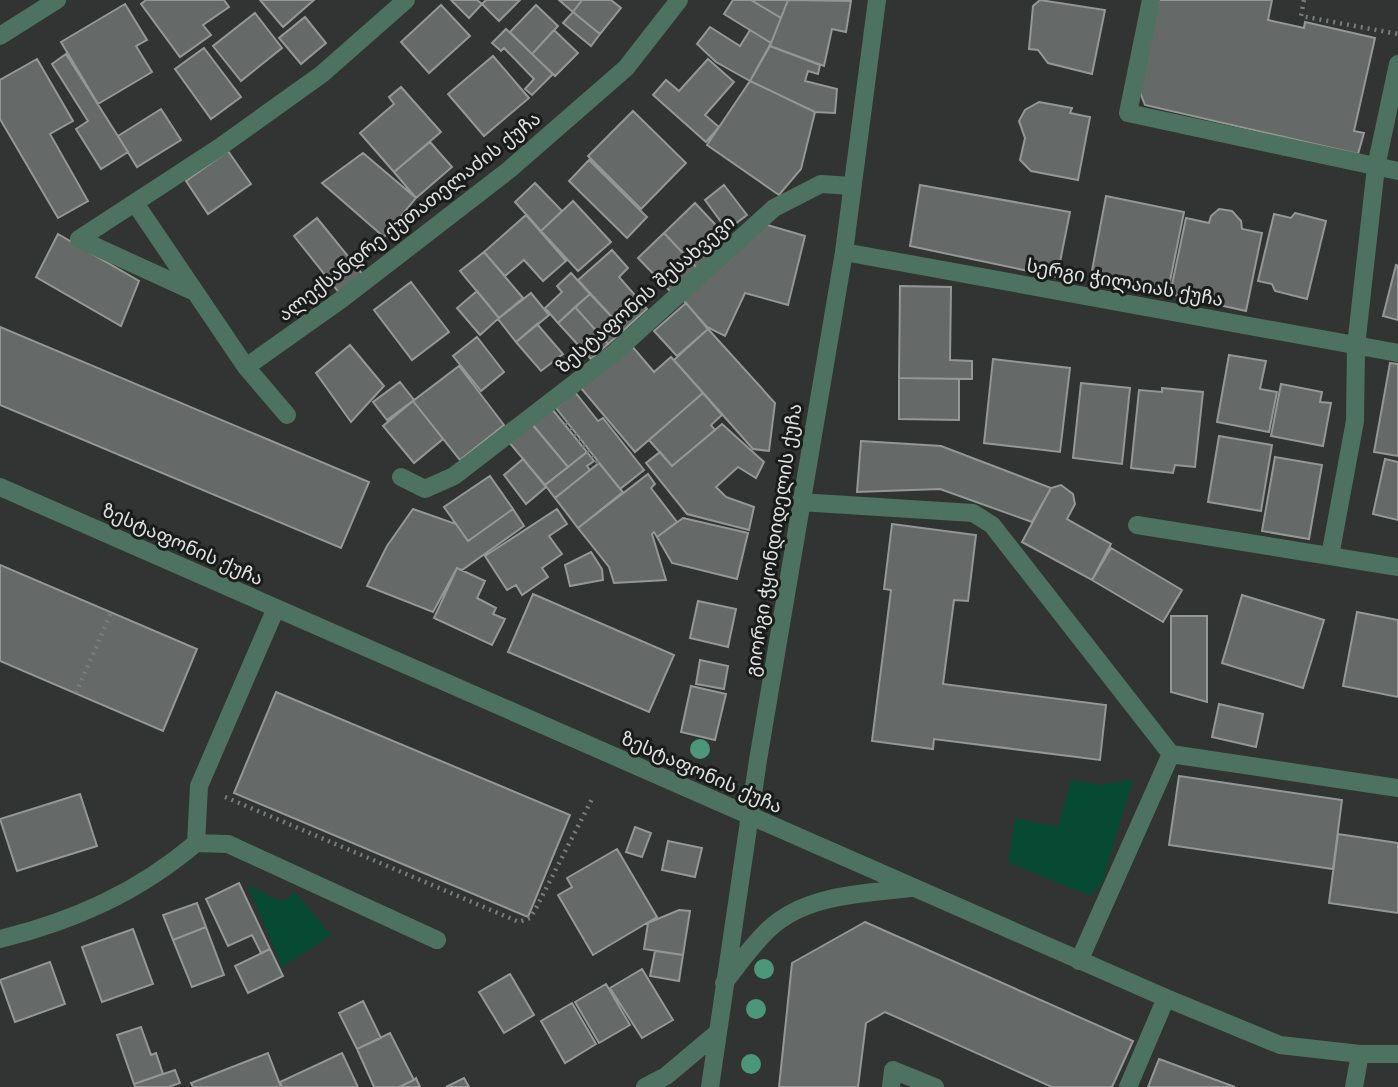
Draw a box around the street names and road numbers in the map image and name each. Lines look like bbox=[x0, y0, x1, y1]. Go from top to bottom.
street label: ალექსანდრე ქუთათელაძის ქუჩა bbox=[273, 106, 546, 327]
street label: ზესტაფონის შესახვევი bbox=[551, 210, 740, 379]
street label: სერგი ჭილაიას ქუჩა bbox=[1025, 253, 1225, 312]
street label: გიორგი ჭყონდიდელის ქუჩა bbox=[740, 402, 807, 678]
street label: ზესტაფონის ქუჩა bbox=[98, 498, 267, 591]
street label: ზესტაფონის ქუჩა bbox=[617, 726, 786, 819]

